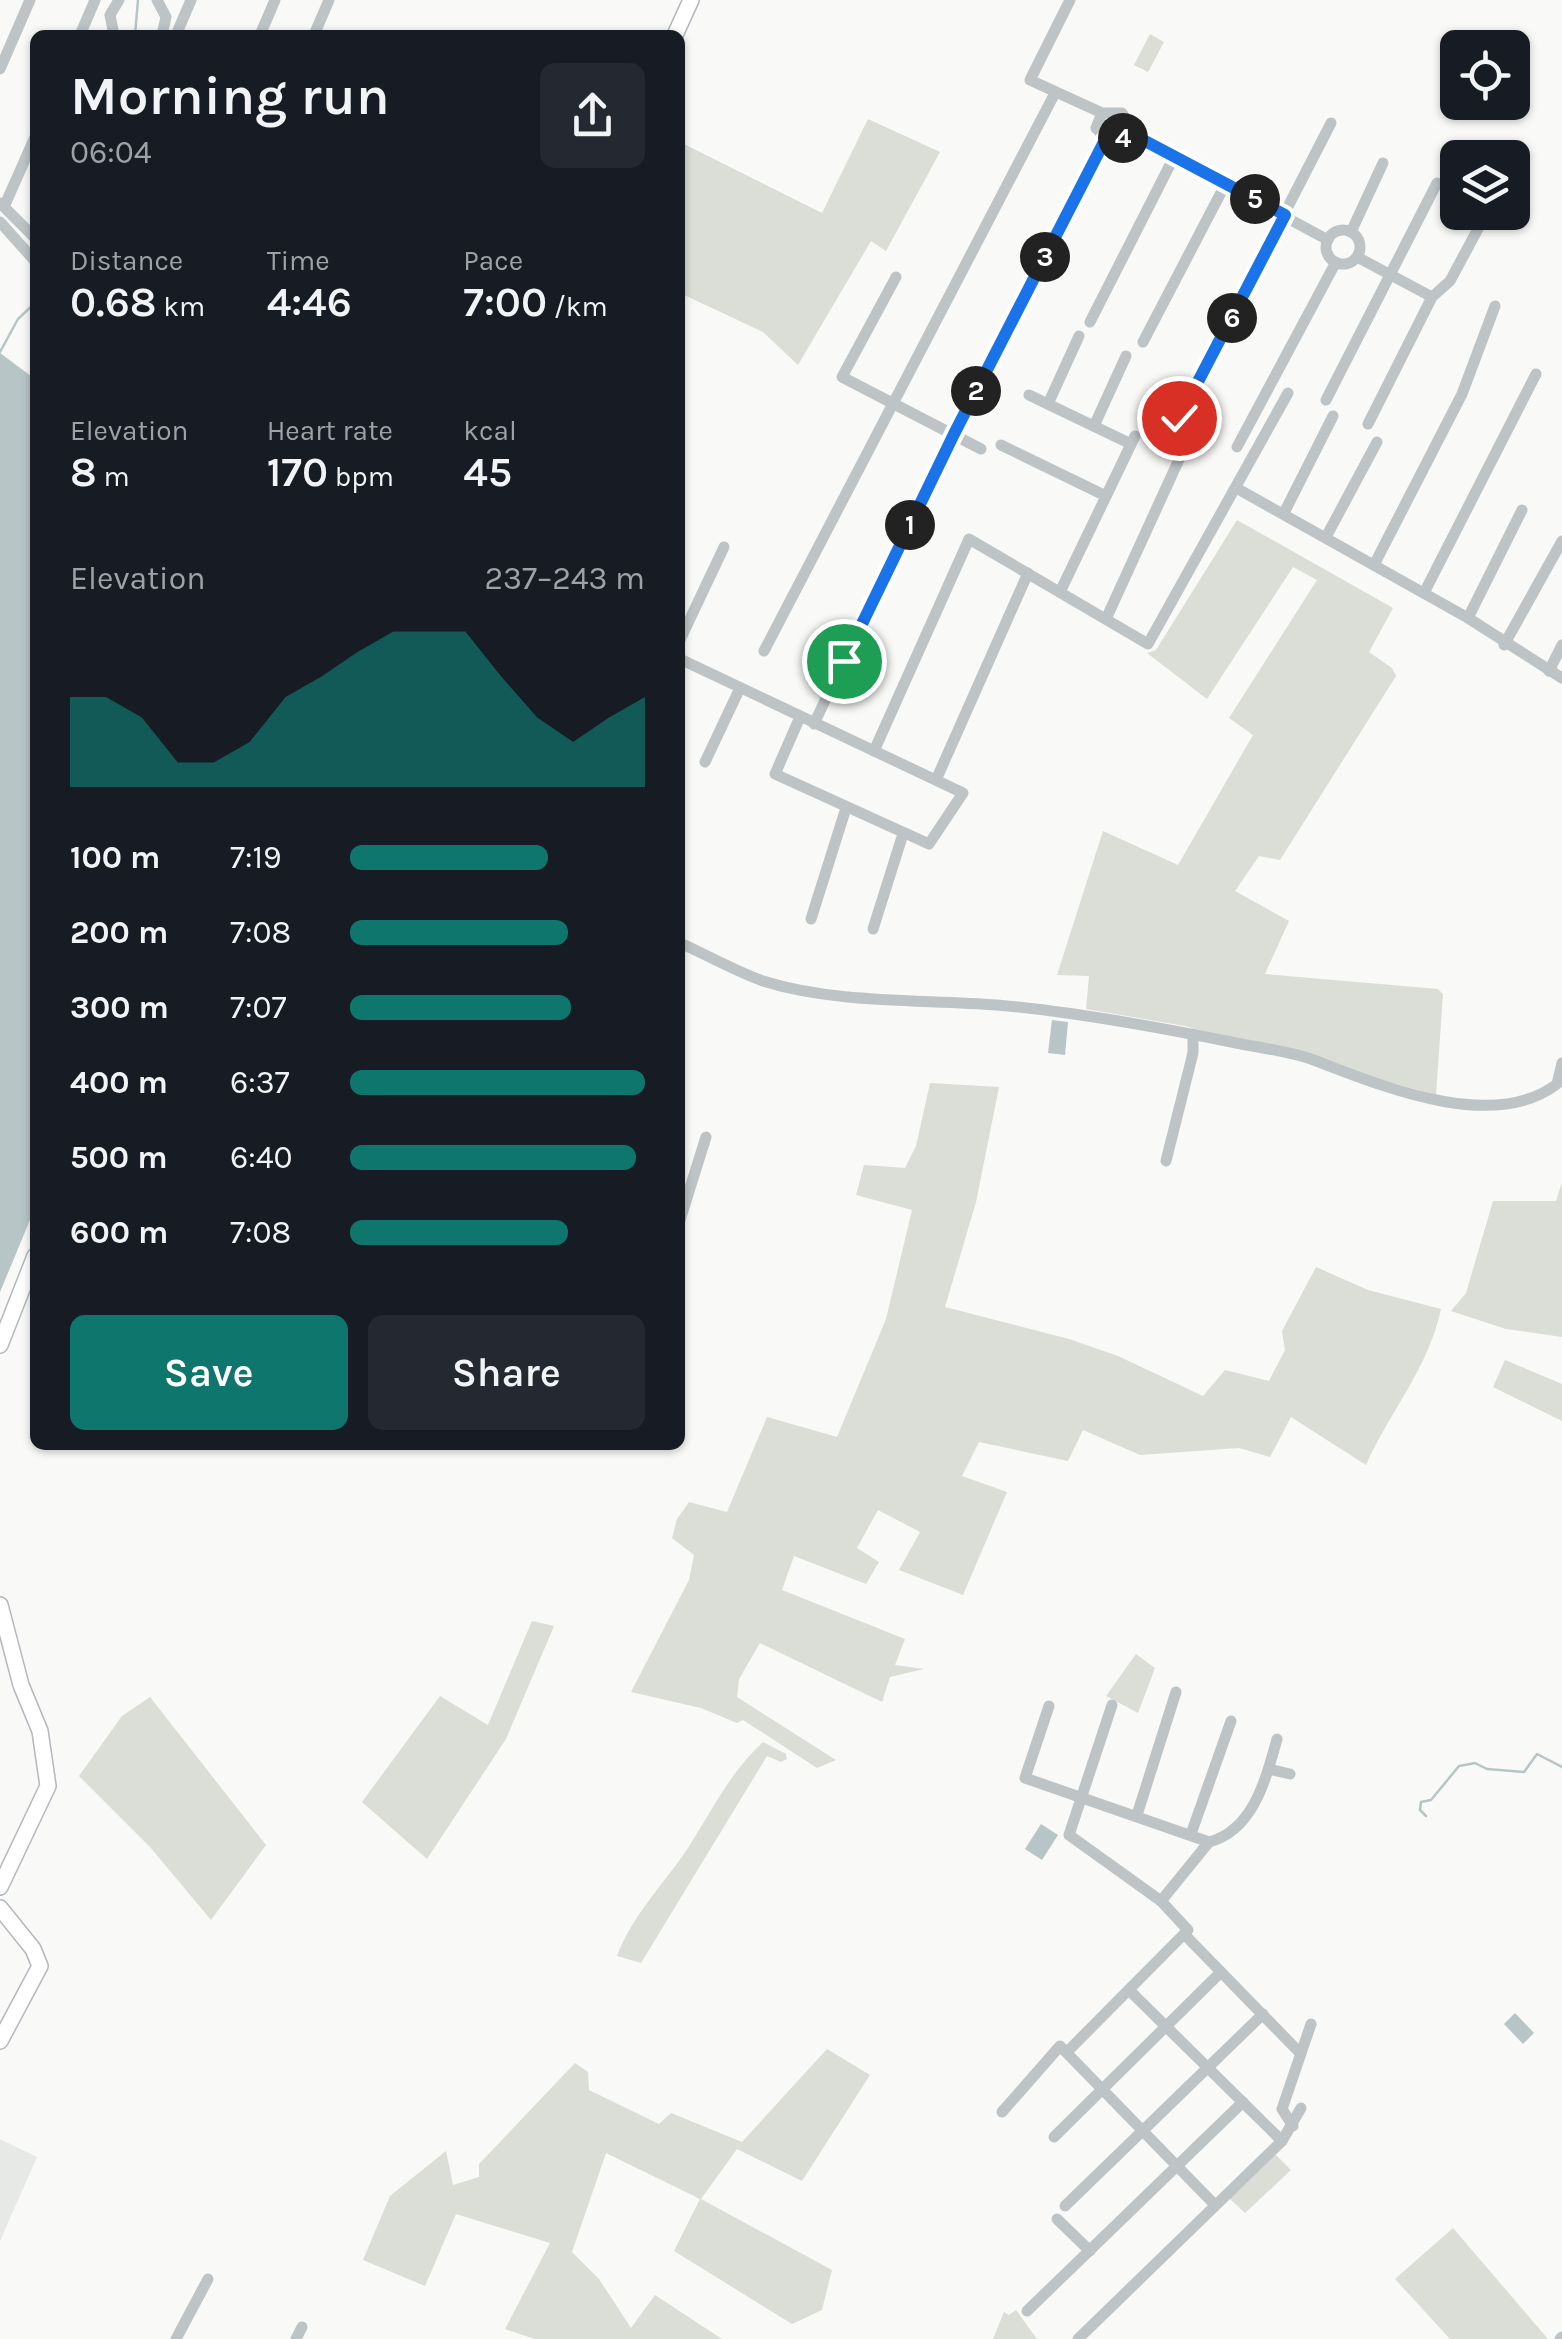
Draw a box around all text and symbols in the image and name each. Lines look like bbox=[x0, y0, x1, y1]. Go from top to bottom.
map controls bbox=[1440, 30, 1530, 230]
button: locate bbox=[1440, 30, 1530, 120]
button: share bbox=[540, 63, 645, 168]
text: Morning run bbox=[70, 64, 390, 128]
pin: 4 bbox=[1098, 113, 1148, 163]
text: 4 bbox=[1115, 121, 1131, 154]
text: 06:04 bbox=[70, 134, 152, 171]
button: layers bbox=[1440, 140, 1530, 230]
pin: 5 bbox=[1230, 174, 1280, 224]
text: 5 bbox=[1247, 182, 1263, 215]
pin: 3 bbox=[1020, 232, 1070, 282]
text: 3 bbox=[1036, 240, 1054, 273]
text: Distance bbox=[70, 244, 183, 277]
text: Time bbox=[267, 244, 330, 277]
text: Pace bbox=[463, 244, 523, 277]
text: 0.68 bbox=[70, 277, 157, 327]
text: 4:46 bbox=[267, 277, 352, 327]
text: 7:00 bbox=[463, 277, 547, 327]
text: km bbox=[157, 290, 205, 323]
text: /km bbox=[547, 290, 608, 323]
pin: 6 bbox=[1207, 293, 1257, 343]
text: 6 bbox=[1224, 301, 1241, 334]
pin: 2 bbox=[951, 366, 1001, 416]
text: 2 bbox=[968, 374, 984, 407]
pin bbox=[1137, 376, 1222, 461]
icon: check bbox=[1152, 391, 1207, 446]
text: Elevation bbox=[70, 414, 189, 447]
text: Heart rate bbox=[267, 414, 393, 447]
text: kcal bbox=[463, 414, 517, 447]
text: 8 bbox=[70, 447, 97, 497]
text: 170 bbox=[267, 447, 328, 497]
text: 45 bbox=[463, 447, 512, 497]
text: m bbox=[97, 460, 130, 493]
text: bpm bbox=[328, 460, 394, 493]
pin: 1 bbox=[885, 500, 935, 550]
text: 1 bbox=[905, 508, 915, 541]
text: Elevation bbox=[70, 560, 205, 597]
text: 237–243 m bbox=[485, 560, 645, 597]
pin bbox=[802, 619, 887, 704]
icon: arrive bbox=[817, 634, 872, 689]
text: 100 m bbox=[70, 839, 160, 876]
text: 7:19 bbox=[230, 839, 282, 876]
text: 200 m bbox=[70, 914, 168, 951]
text: 7:08 bbox=[230, 914, 291, 951]
text: 300 m bbox=[70, 989, 169, 1026]
text: 7:07 bbox=[230, 989, 286, 1026]
text: 400 m bbox=[70, 1064, 168, 1101]
text: 6:37 bbox=[230, 1064, 290, 1101]
text: 500 m bbox=[70, 1139, 168, 1176]
text: 6:40 bbox=[230, 1139, 293, 1176]
text: 600 m bbox=[70, 1214, 168, 1251]
text: 7:08 bbox=[230, 1214, 291, 1251]
button: Save bbox=[70, 1315, 348, 1430]
button: Share bbox=[368, 1315, 645, 1430]

